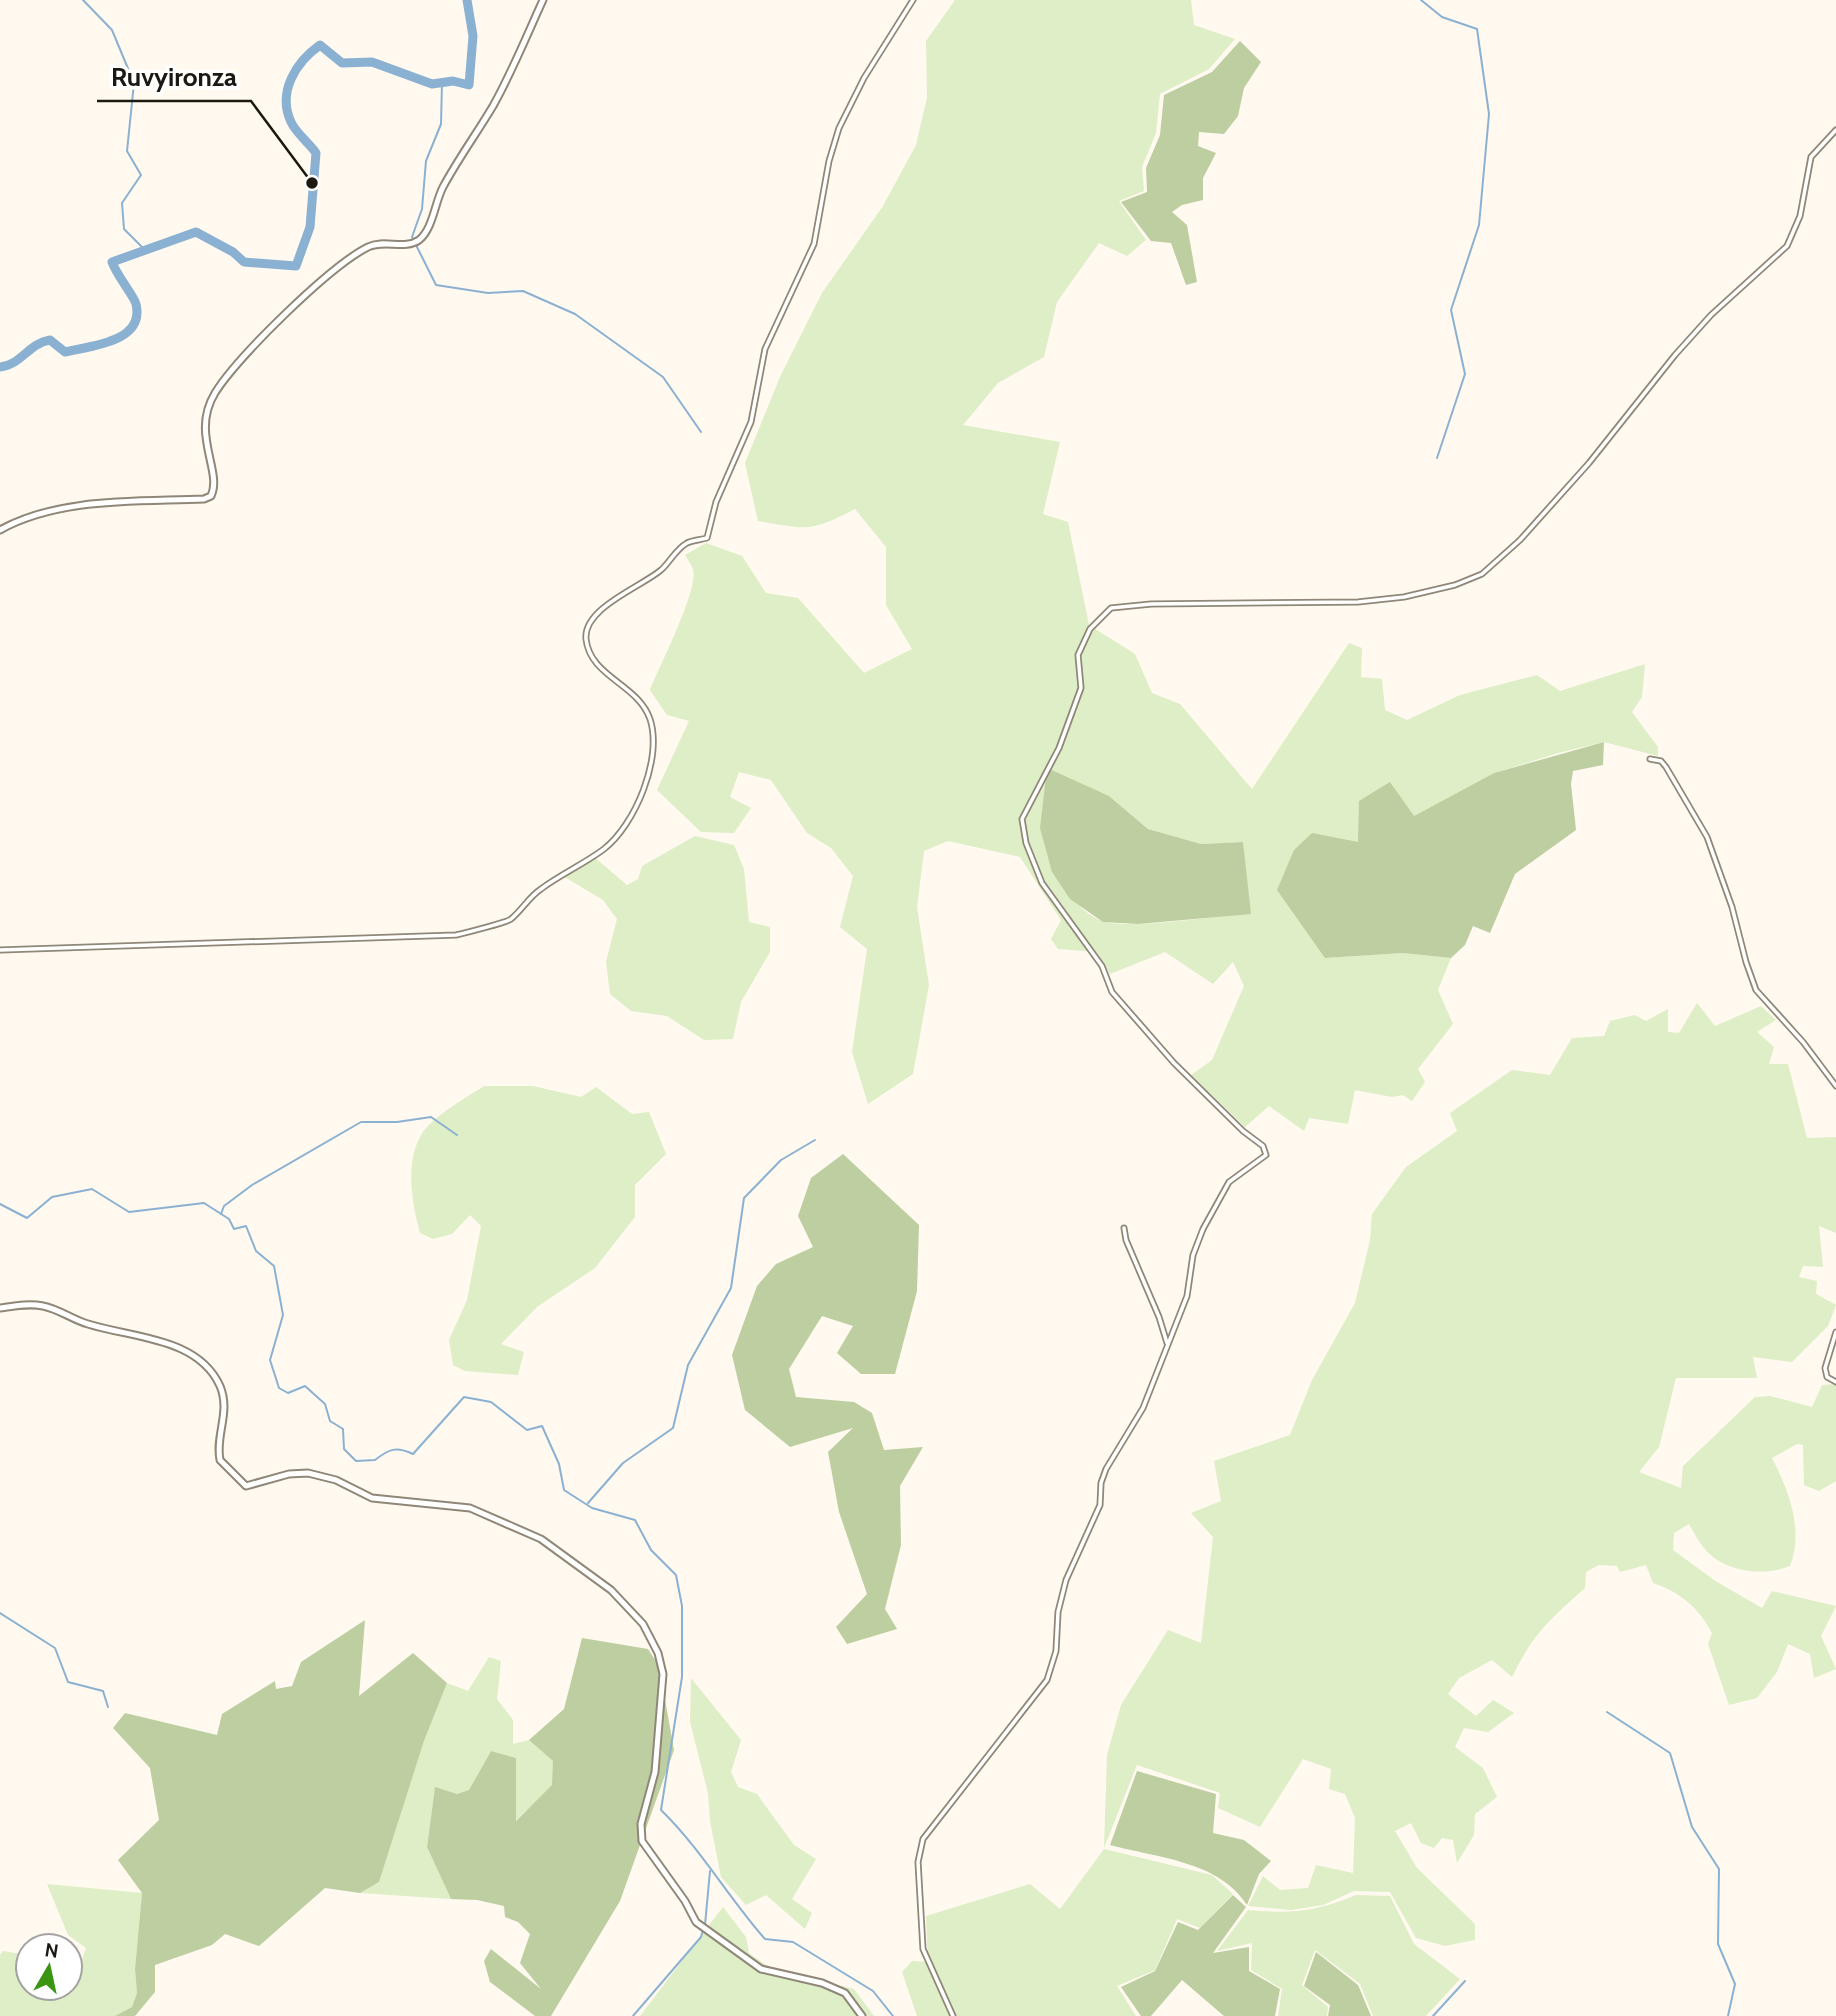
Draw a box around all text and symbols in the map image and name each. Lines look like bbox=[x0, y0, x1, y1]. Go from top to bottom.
callout: Ruvyironza bbox=[97, 54, 251, 101]
text: Ruvyironza bbox=[111, 61, 237, 93]
north arrow bbox=[14, 1932, 84, 2002]
text: N bbox=[43, 1938, 60, 1963]

